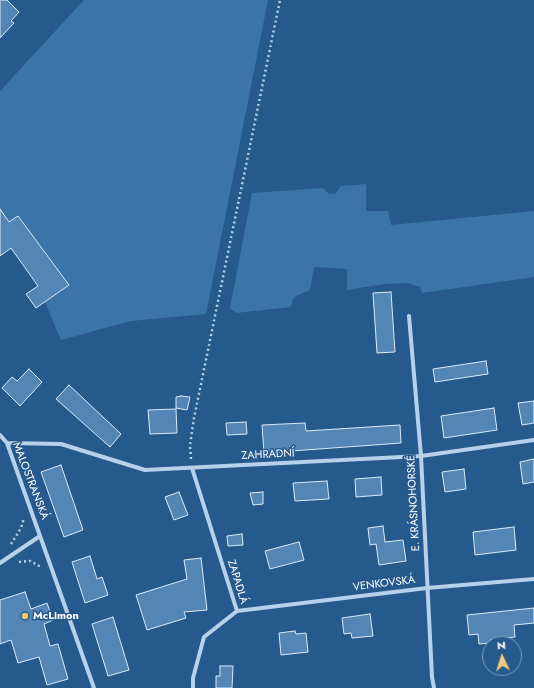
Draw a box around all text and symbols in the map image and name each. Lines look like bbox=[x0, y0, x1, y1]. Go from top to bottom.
street label: MALOSTRANSKÁ bbox=[9, 440, 51, 522]
street label: ZAHRADNÍ bbox=[241, 447, 295, 463]
street label: E. KRÁSNOHORSKÉ bbox=[405, 454, 423, 552]
street label: ZAPADLÁ bbox=[224, 558, 250, 606]
street label: VENKOVSKÁ bbox=[352, 574, 416, 594]
place label: McLimon bbox=[33, 609, 79, 623]
marker: McLimon bbox=[20, 611, 30, 621]
north arrow bbox=[482, 636, 522, 676]
text: N bbox=[496, 637, 506, 653]

